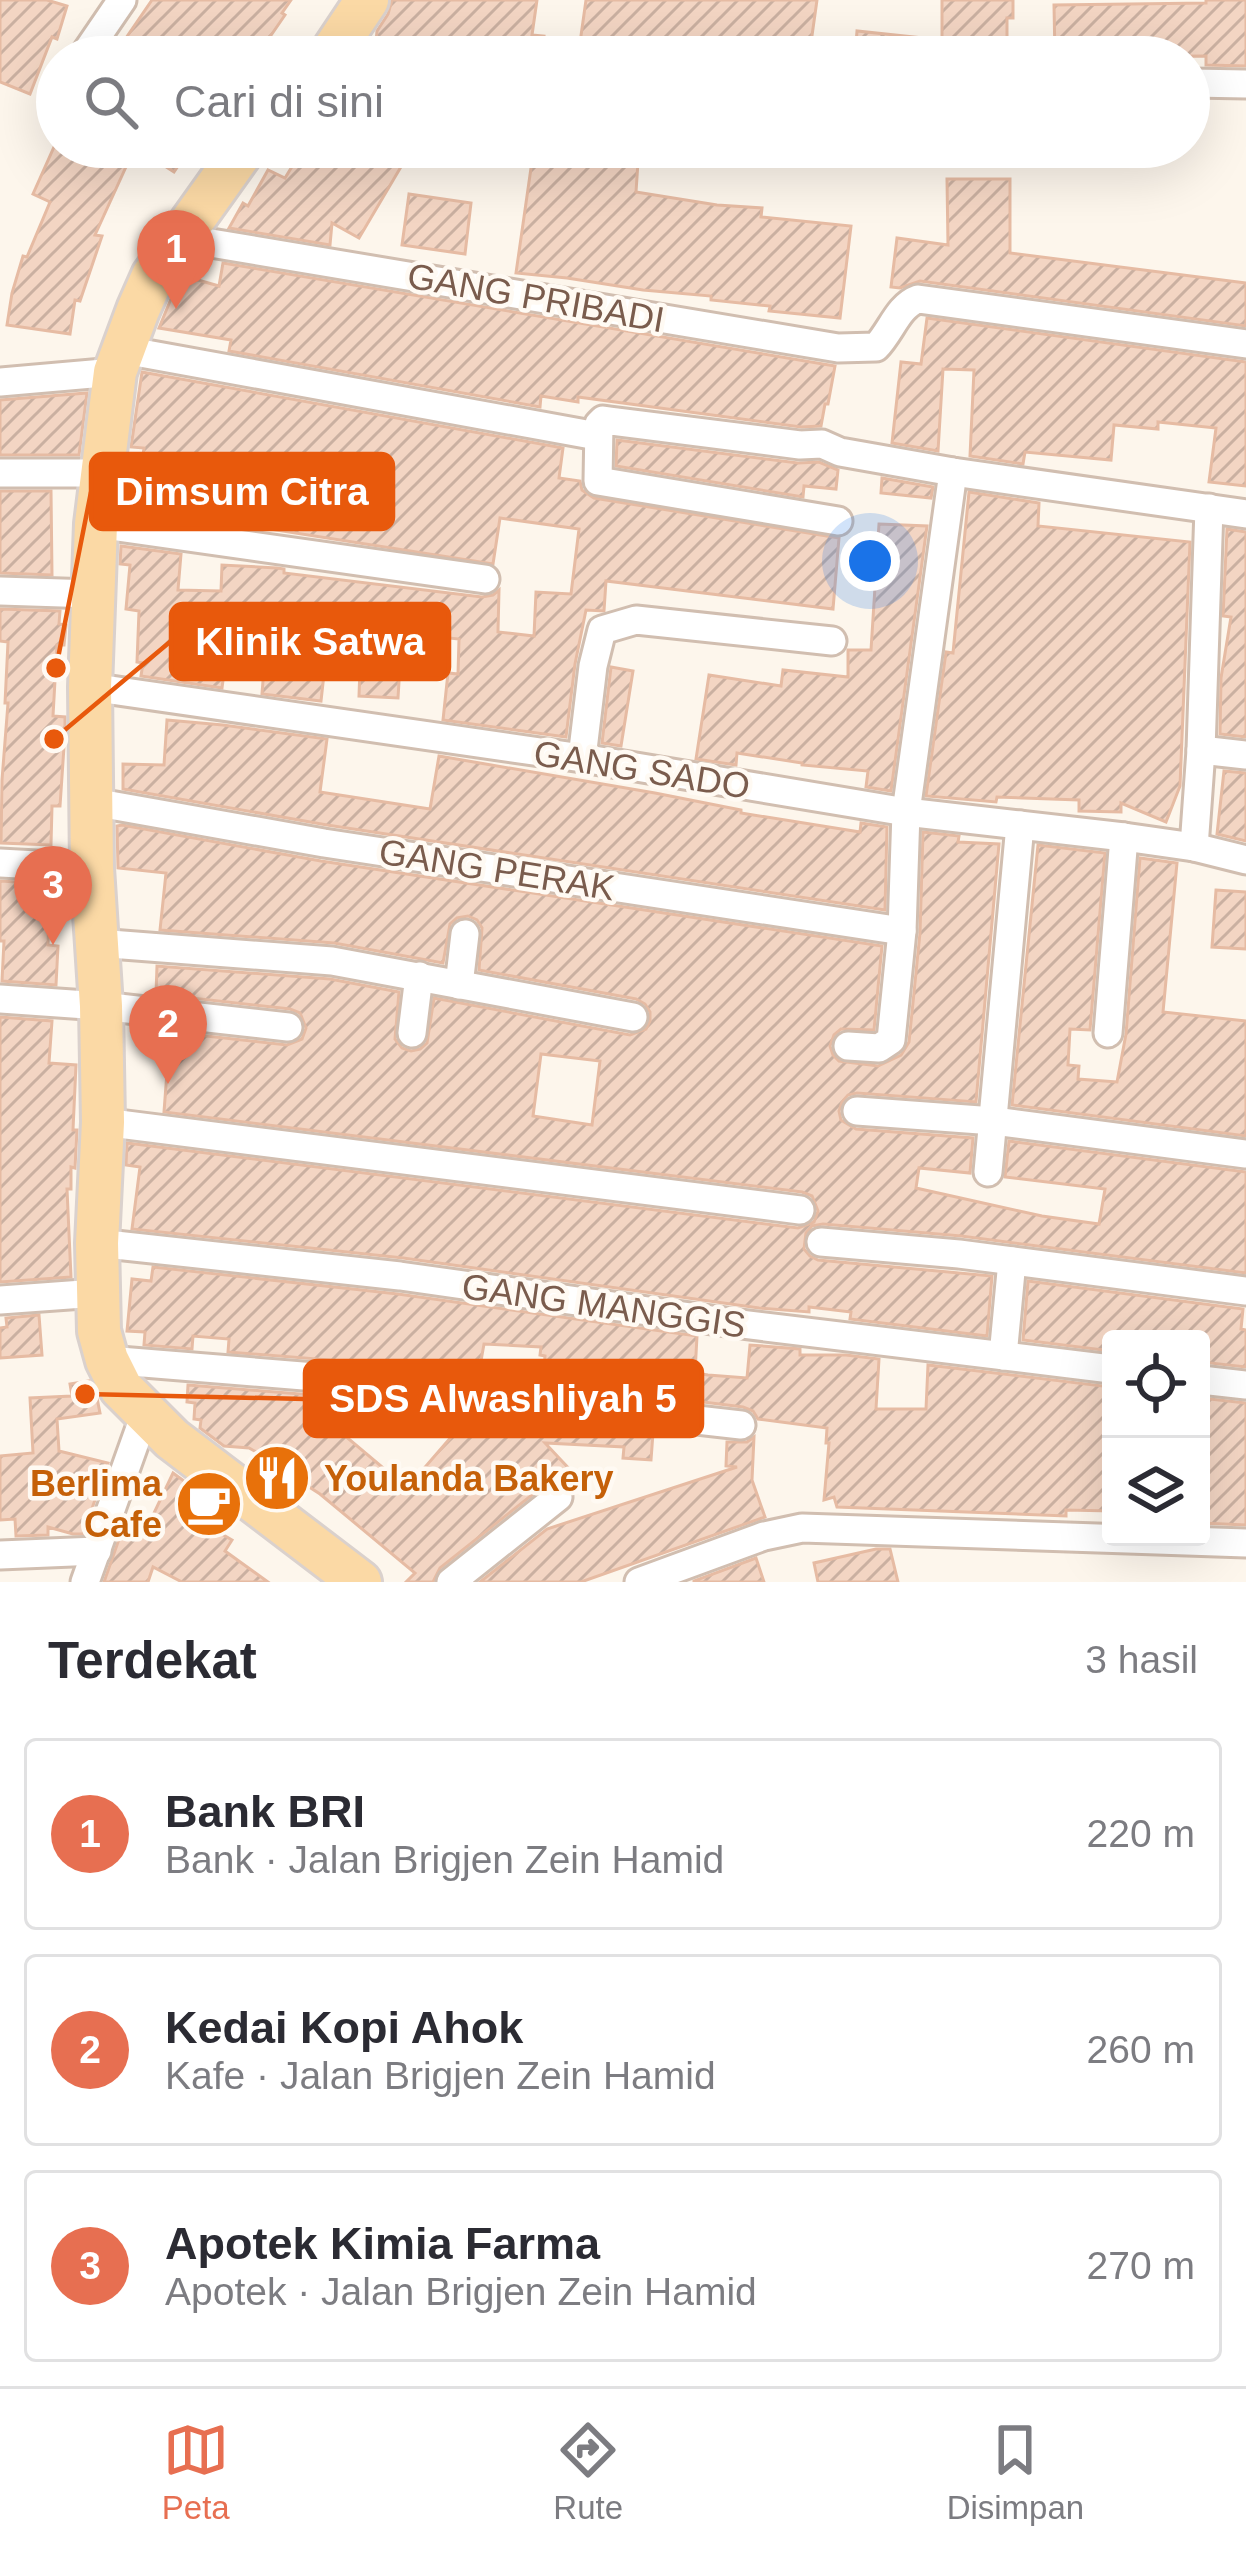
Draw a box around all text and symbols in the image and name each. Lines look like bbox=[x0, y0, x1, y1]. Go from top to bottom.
search box bbox=[36, 36, 1210, 168]
icon: search bbox=[78, 69, 144, 135]
text: Cari di sini bbox=[174, 76, 384, 127]
pin: 1 bbox=[137, 210, 215, 309]
street label: GANG PRIBADI bbox=[404, 255, 668, 340]
callout: Dimsum Citra bbox=[91, 454, 393, 529]
text: Dimsum Citra bbox=[115, 470, 369, 513]
your location bbox=[840, 531, 900, 591]
callout: Klinik Satwa bbox=[171, 604, 449, 679]
text: Klinik Satwa bbox=[195, 620, 425, 663]
street label: GANG SADO bbox=[531, 732, 753, 807]
street label: GANG PERAK bbox=[376, 831, 618, 908]
pin: 3 bbox=[14, 846, 92, 945]
pin: 2 bbox=[129, 985, 207, 1084]
street label: GANG MANGGIS bbox=[459, 1265, 748, 1346]
map controls bbox=[1102, 1330, 1210, 1546]
button: locate bbox=[1102, 1330, 1210, 1438]
callout: SDS Alwashliyah 5 bbox=[305, 1361, 702, 1436]
text: SDS Alwashliyah 5 bbox=[329, 1377, 677, 1420]
button: layers bbox=[1102, 1438, 1210, 1546]
restaurant icon: Youlanda Bakery bbox=[242, 1443, 312, 1513]
place label: Youlanda Bakery bbox=[324, 1458, 613, 1499]
place label: Berlima Cafe bbox=[30, 1463, 163, 1545]
cafe icon: Berlima Cafe bbox=[174, 1469, 244, 1539]
text: Terdekat bbox=[48, 1632, 257, 1689]
text: 3 hasil bbox=[1085, 1638, 1198, 1681]
text: Bank BRI bbox=[165, 1786, 365, 1837]
text: 1 bbox=[79, 1812, 101, 1855]
text: 220 m bbox=[1087, 1812, 1195, 1855]
text: Bank · Jalan Brigjen Zein Hamid bbox=[165, 1838, 724, 1881]
text: Kedai Kopi Ahok bbox=[165, 2002, 523, 2053]
text: 2 bbox=[79, 2028, 101, 2071]
text: 260 m bbox=[1087, 2028, 1195, 2071]
text: Kafe · Jalan Brigjen Zein Hamid bbox=[165, 2054, 716, 2097]
text: Apotek Kimia Farma bbox=[165, 2218, 600, 2269]
text: 3 bbox=[79, 2244, 101, 2287]
text: 270 m bbox=[1087, 2244, 1195, 2287]
text: Apotek · Jalan Brigjen Zein Hamid bbox=[165, 2270, 757, 2313]
tab: Peta bbox=[162, 2417, 230, 2527]
tab: Rute bbox=[553, 2417, 623, 2527]
tab: Disimpan bbox=[947, 2417, 1084, 2527]

